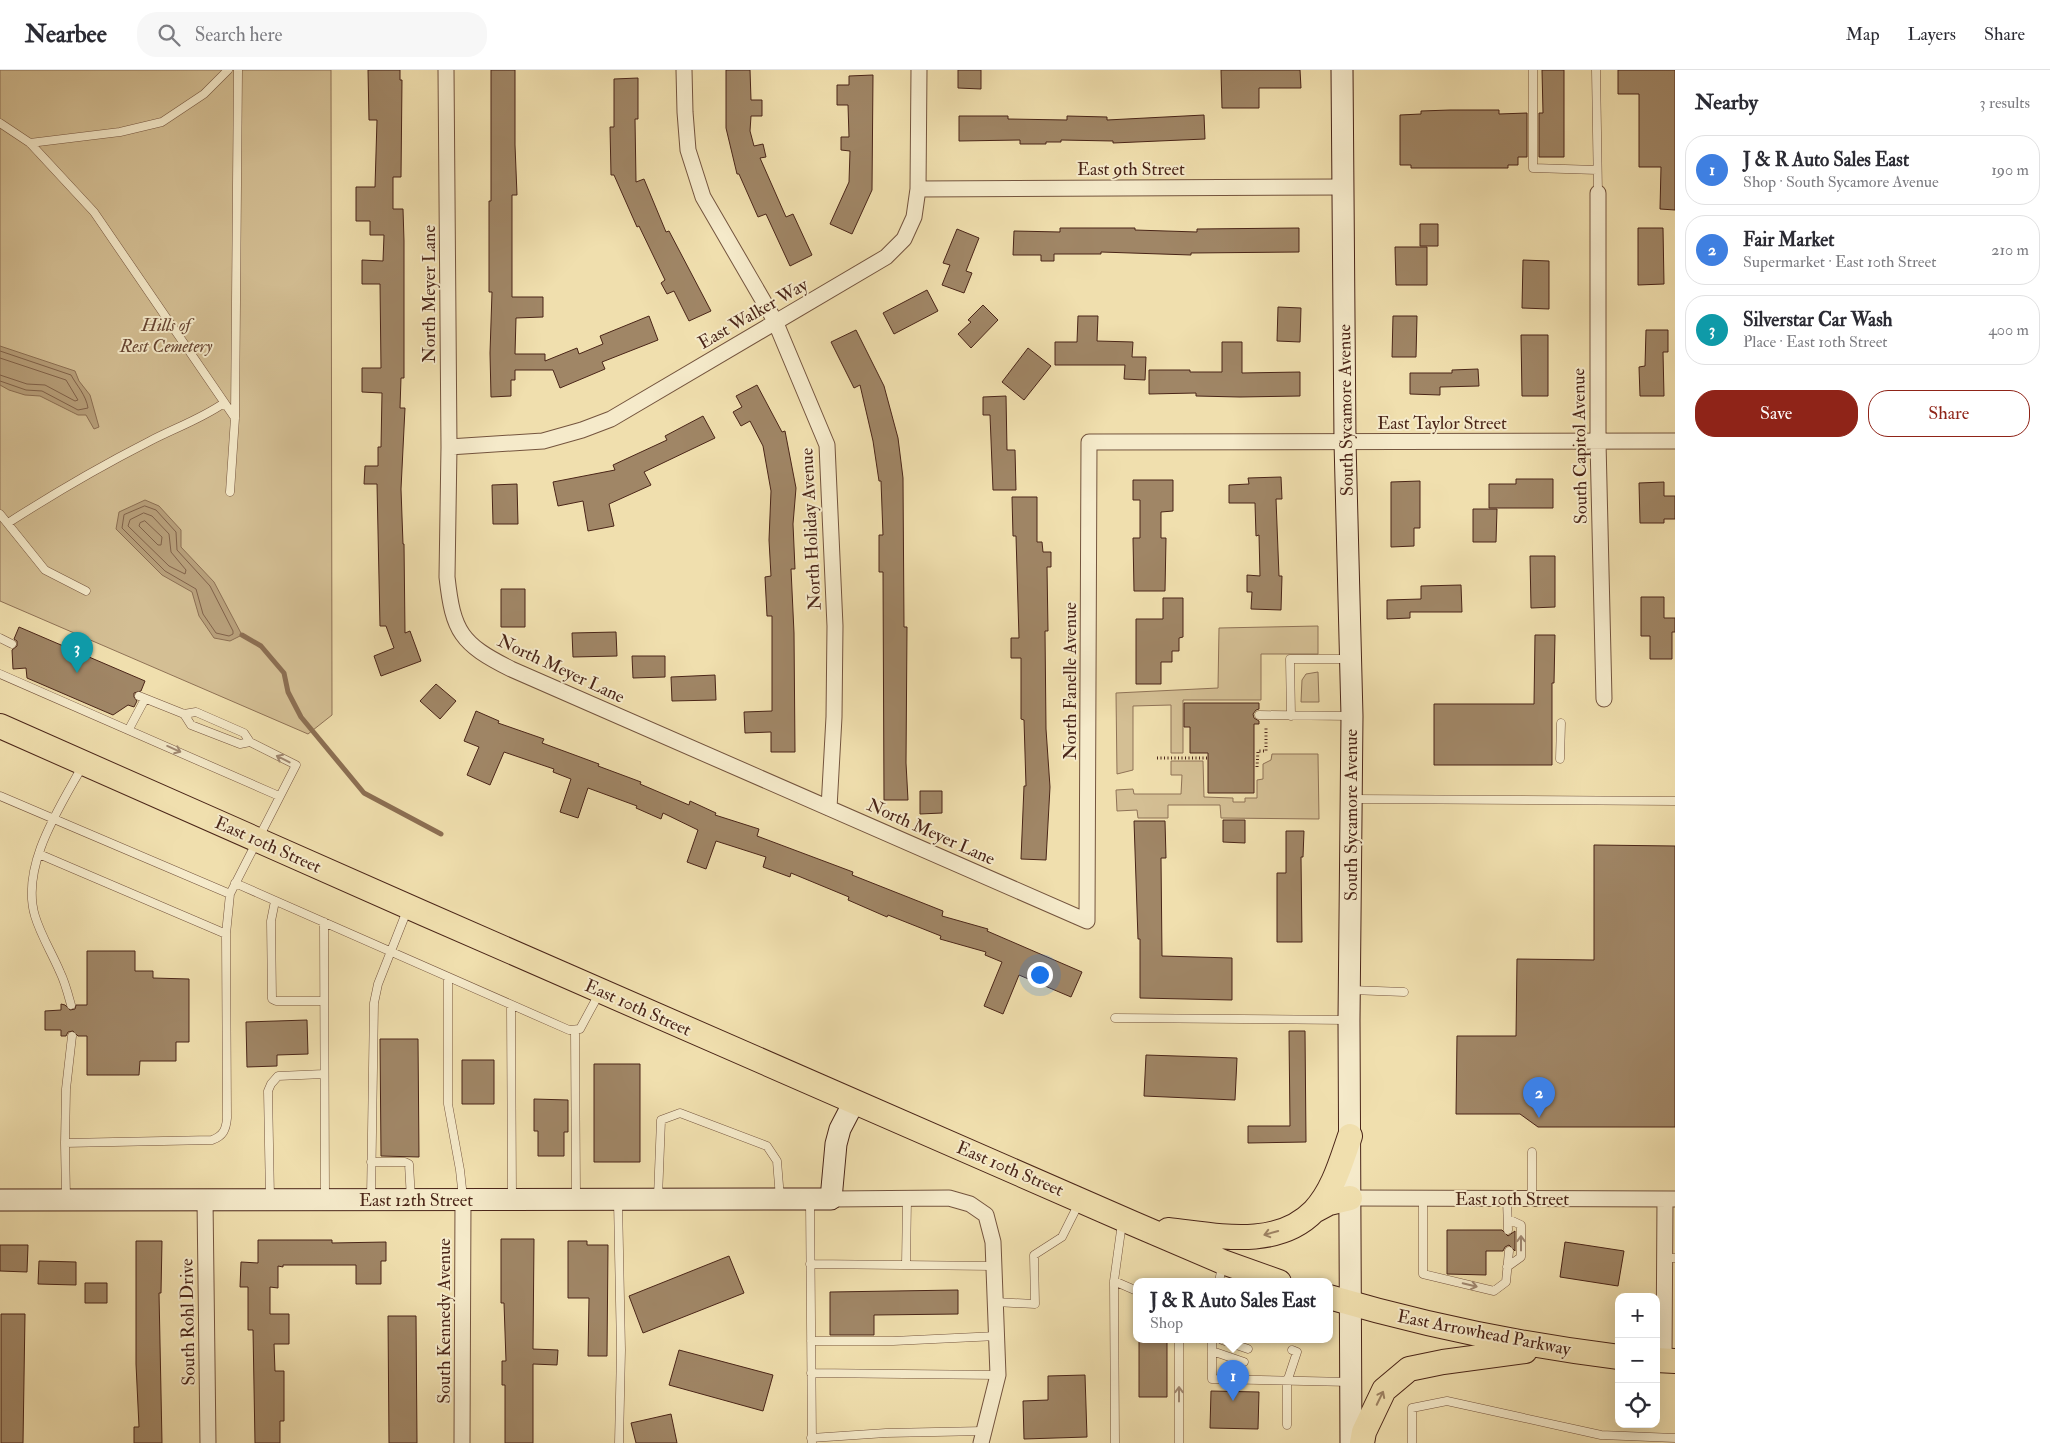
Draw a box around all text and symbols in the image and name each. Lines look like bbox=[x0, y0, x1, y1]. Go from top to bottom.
search box bbox=[137, 12, 487, 57]
text: Nearbee bbox=[25, 19, 107, 50]
icon: search bbox=[155, 21, 183, 49]
text: Search here bbox=[195, 23, 282, 47]
text: Map bbox=[1846, 23, 1880, 46]
text: Layers bbox=[1908, 23, 1956, 46]
text: Share bbox=[1984, 23, 2025, 46]
text: Nearby bbox=[1695, 89, 1758, 116]
text: 3 results bbox=[1979, 93, 2030, 113]
text: J & R Auto Sales East bbox=[1743, 148, 1909, 172]
street label: East 9th Street bbox=[1077, 158, 1185, 181]
text: 1 bbox=[1709, 160, 1715, 180]
text: 190 m bbox=[1991, 160, 2029, 180]
text: Shop · South Sycamore Avenue bbox=[1743, 172, 1939, 192]
street label: North Meyer Lane bbox=[418, 225, 441, 363]
text: Fair Market bbox=[1743, 228, 1834, 252]
text: 2 bbox=[1708, 240, 1716, 260]
text: 210 m bbox=[1991, 240, 2029, 260]
text: Supermarket · East 10th Street bbox=[1743, 252, 1936, 272]
street label: East Walker Way bbox=[694, 273, 813, 355]
text: Silverstar Car Wash bbox=[1743, 308, 1893, 332]
park label: Hills of Rest Cemetery bbox=[119, 314, 213, 358]
text: 3 bbox=[1709, 320, 1715, 340]
text: 400 m bbox=[1988, 320, 2029, 340]
street label: South Sycamore Avenue bbox=[1333, 323, 1359, 496]
text: Place · East 10th Street bbox=[1743, 332, 1888, 352]
street label: South Capitol Avenue bbox=[1567, 367, 1593, 524]
button: Save bbox=[1695, 390, 1858, 437]
button: Share bbox=[1868, 390, 2030, 437]
street label: East Taylor Street bbox=[1377, 412, 1507, 435]
street label: North Holiday Avenue bbox=[795, 447, 827, 611]
street label: North Fanelle Avenue bbox=[1059, 602, 1082, 760]
street label: North Meyer Lane bbox=[494, 629, 629, 709]
pin: 3 bbox=[61, 632, 93, 673]
street label: South Sycamore Avenue bbox=[1340, 729, 1363, 901]
one-way arrow bbox=[166, 744, 181, 754]
one-way arrow bbox=[276, 754, 291, 763]
street label: North Meyer Lane bbox=[863, 793, 999, 871]
street label: East 10th Street bbox=[211, 811, 325, 879]
your location bbox=[1027, 962, 1053, 988]
street label: East 10th Street bbox=[581, 974, 695, 1042]
pin: 2 bbox=[1523, 1077, 1555, 1118]
street label: East 10th Street bbox=[953, 1136, 1067, 1202]
street label: East 10th Street bbox=[1455, 1188, 1569, 1211]
street label: East 12th Street bbox=[359, 1189, 473, 1212]
one-way arrow bbox=[1263, 1229, 1279, 1239]
one-way arrow bbox=[1516, 1235, 1526, 1251]
street label: South Kennedy Avenue bbox=[433, 1238, 456, 1404]
street label: South Rohl Drive bbox=[175, 1258, 201, 1386]
popup bbox=[1133, 1278, 1333, 1343]
one-way arrow bbox=[1462, 1281, 1478, 1290]
text: J & R Auto Sales East bbox=[1150, 1289, 1316, 1313]
map controls bbox=[1615, 1293, 1660, 1428]
button: + bbox=[1615, 1293, 1660, 1338]
street label: East Arrowhead Parkway bbox=[1395, 1305, 1574, 1361]
text: Shop bbox=[1150, 1313, 1183, 1333]
button: − bbox=[1615, 1338, 1660, 1383]
pin: 1 bbox=[1217, 1360, 1249, 1401]
button: locate bbox=[1615, 1383, 1660, 1428]
one-way arrow bbox=[1174, 1387, 1184, 1403]
one-way arrow bbox=[1376, 1391, 1385, 1406]

